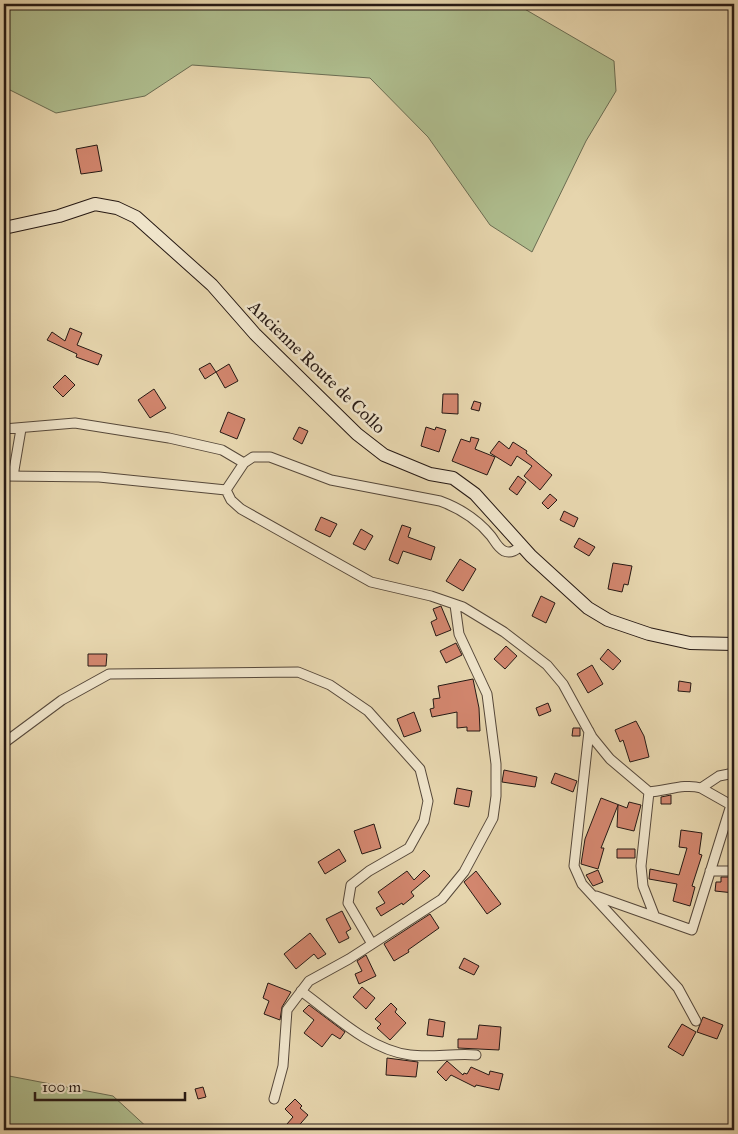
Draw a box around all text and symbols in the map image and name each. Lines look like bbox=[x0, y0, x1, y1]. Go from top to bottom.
street label: Ancienne Route de Collo bbox=[243, 295, 390, 438]
scale bar bbox=[35, 1069, 185, 1101]
text: 100 m bbox=[42, 1078, 82, 1096]

